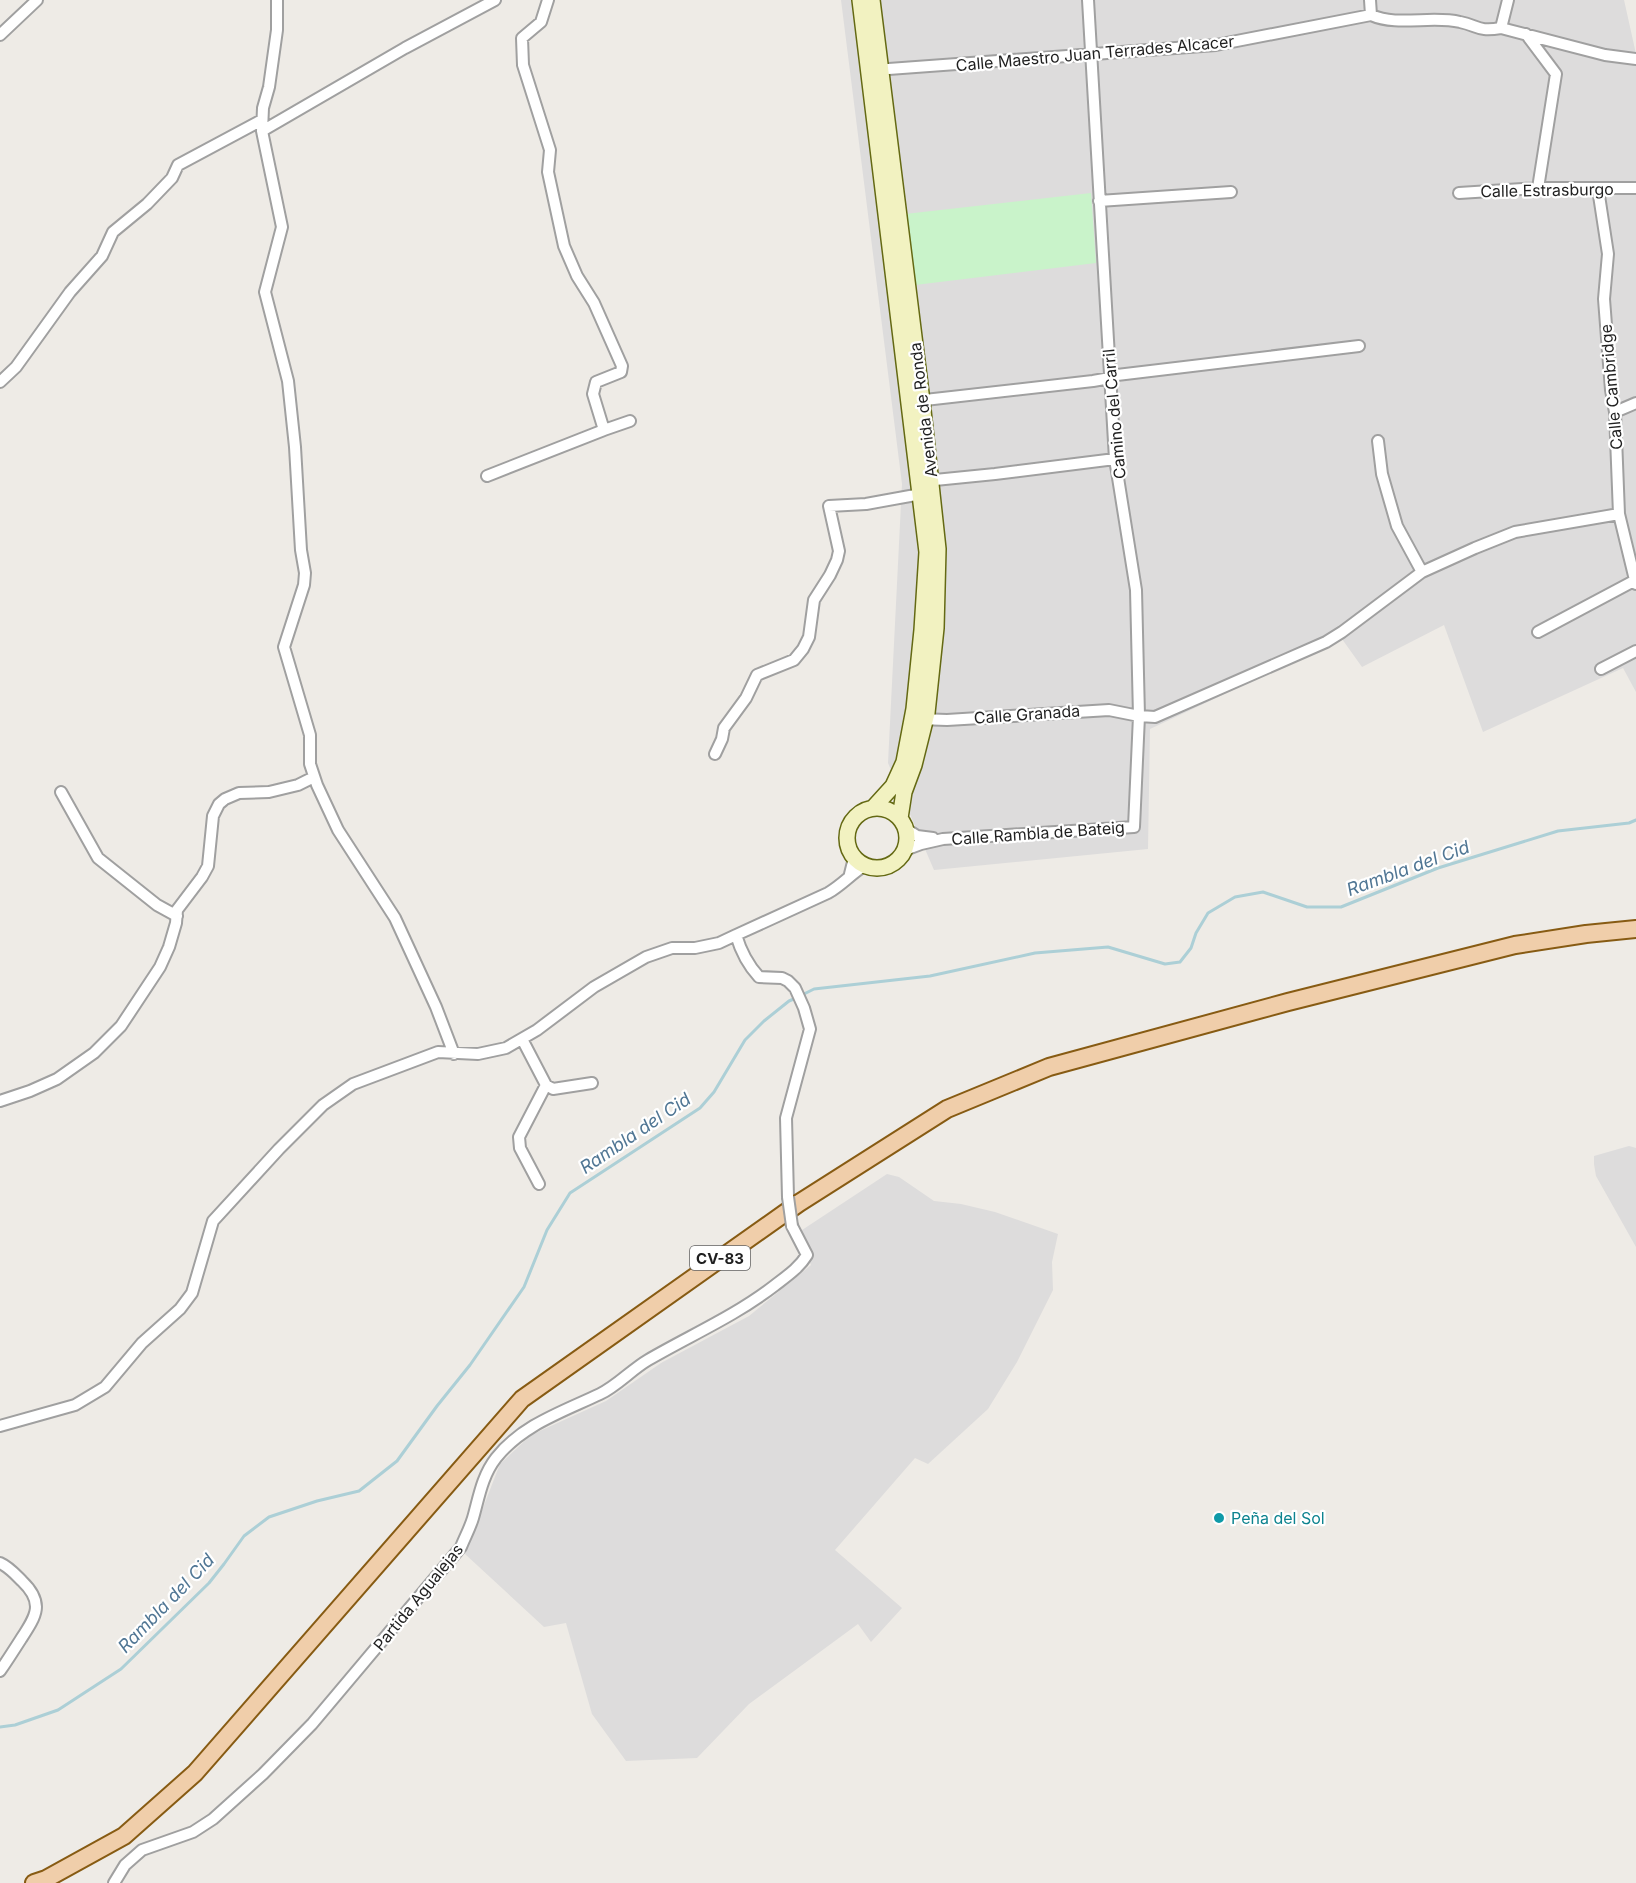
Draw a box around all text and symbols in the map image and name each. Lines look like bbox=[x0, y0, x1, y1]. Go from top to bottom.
street label: Calle Maestro Juan Terrades Alcacer bbox=[955, 31, 1235, 75]
street label: Calle Estrasburgo bbox=[1480, 179, 1614, 201]
street label: Calle Cambridge bbox=[1596, 323, 1626, 451]
street label: Avenida de Ronda bbox=[905, 341, 941, 479]
street label: Camino del Carril bbox=[1098, 348, 1130, 480]
street label: Calle Granada bbox=[973, 700, 1081, 728]
street label: Calle Rambla de Bateig bbox=[951, 817, 1125, 849]
water label: Rambla del Cid bbox=[1344, 836, 1472, 900]
water label: Rambla del Cid bbox=[576, 1088, 694, 1178]
road number: CV-83 bbox=[690, 1246, 750, 1270]
place label: Peña del Sol bbox=[1231, 1508, 1325, 1528]
marker: Peña del Sol bbox=[1212, 1511, 1226, 1525]
street label: Partida Agualejas bbox=[369, 1540, 467, 1654]
water label: Rambla del Cid bbox=[114, 1549, 218, 1657]

